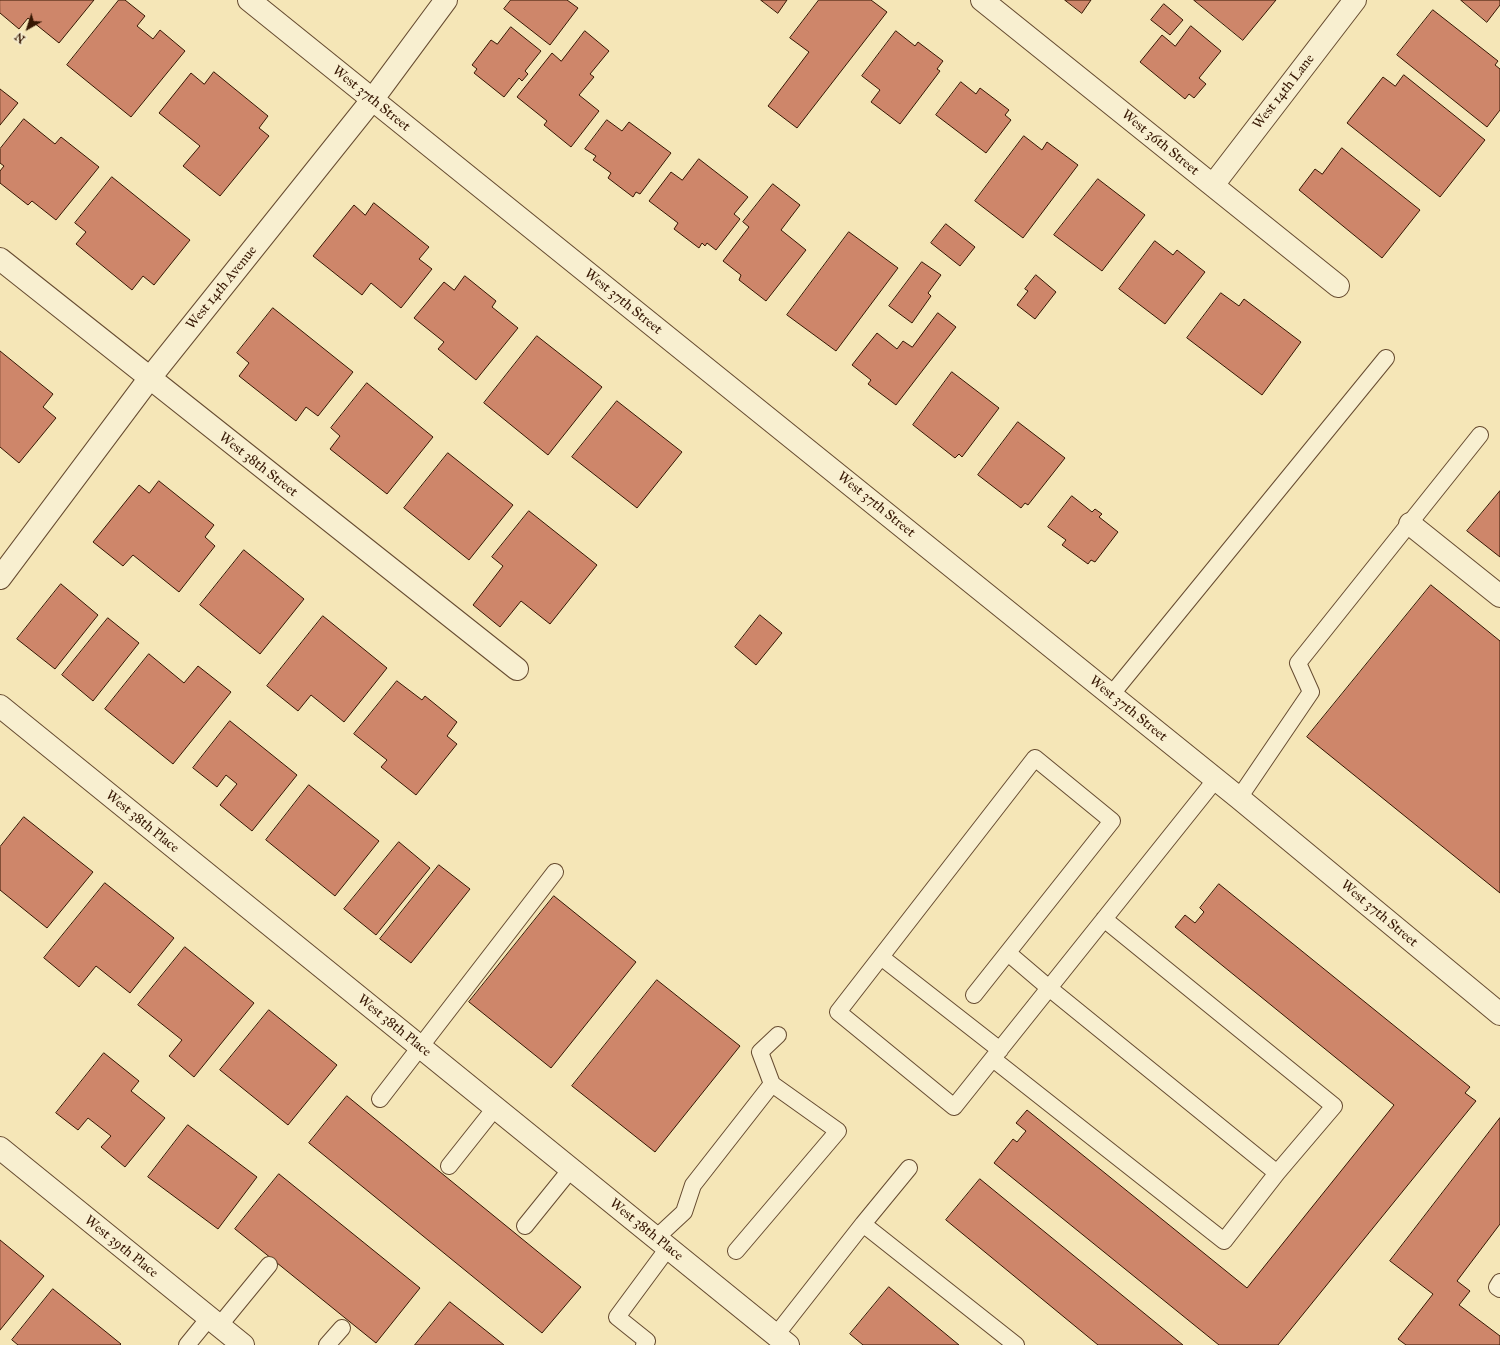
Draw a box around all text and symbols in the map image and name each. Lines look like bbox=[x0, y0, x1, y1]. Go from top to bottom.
north arrow bbox=[8, 8, 48, 48]
text: N bbox=[12, 30, 28, 46]
street label: West 14th Lane bbox=[1250, 51, 1318, 133]
street label: West 37th Street bbox=[329, 63, 413, 135]
street label: West 36th Street bbox=[1118, 107, 1202, 179]
street label: West 14th Avenue bbox=[183, 243, 261, 333]
street label: West 37th Street bbox=[581, 266, 665, 338]
street label: West 38th Street bbox=[215, 429, 301, 501]
street label: West 37th Street bbox=[834, 469, 918, 541]
street label: West 37th Street bbox=[1086, 673, 1170, 745]
street label: West 38th Place bbox=[102, 787, 182, 857]
street label: West 37th Street bbox=[1337, 877, 1421, 951]
street label: West 38th Place bbox=[354, 991, 434, 1061]
street label: West 38th Place bbox=[606, 1195, 686, 1265]
street label: West 39th Place bbox=[81, 1212, 161, 1282]

